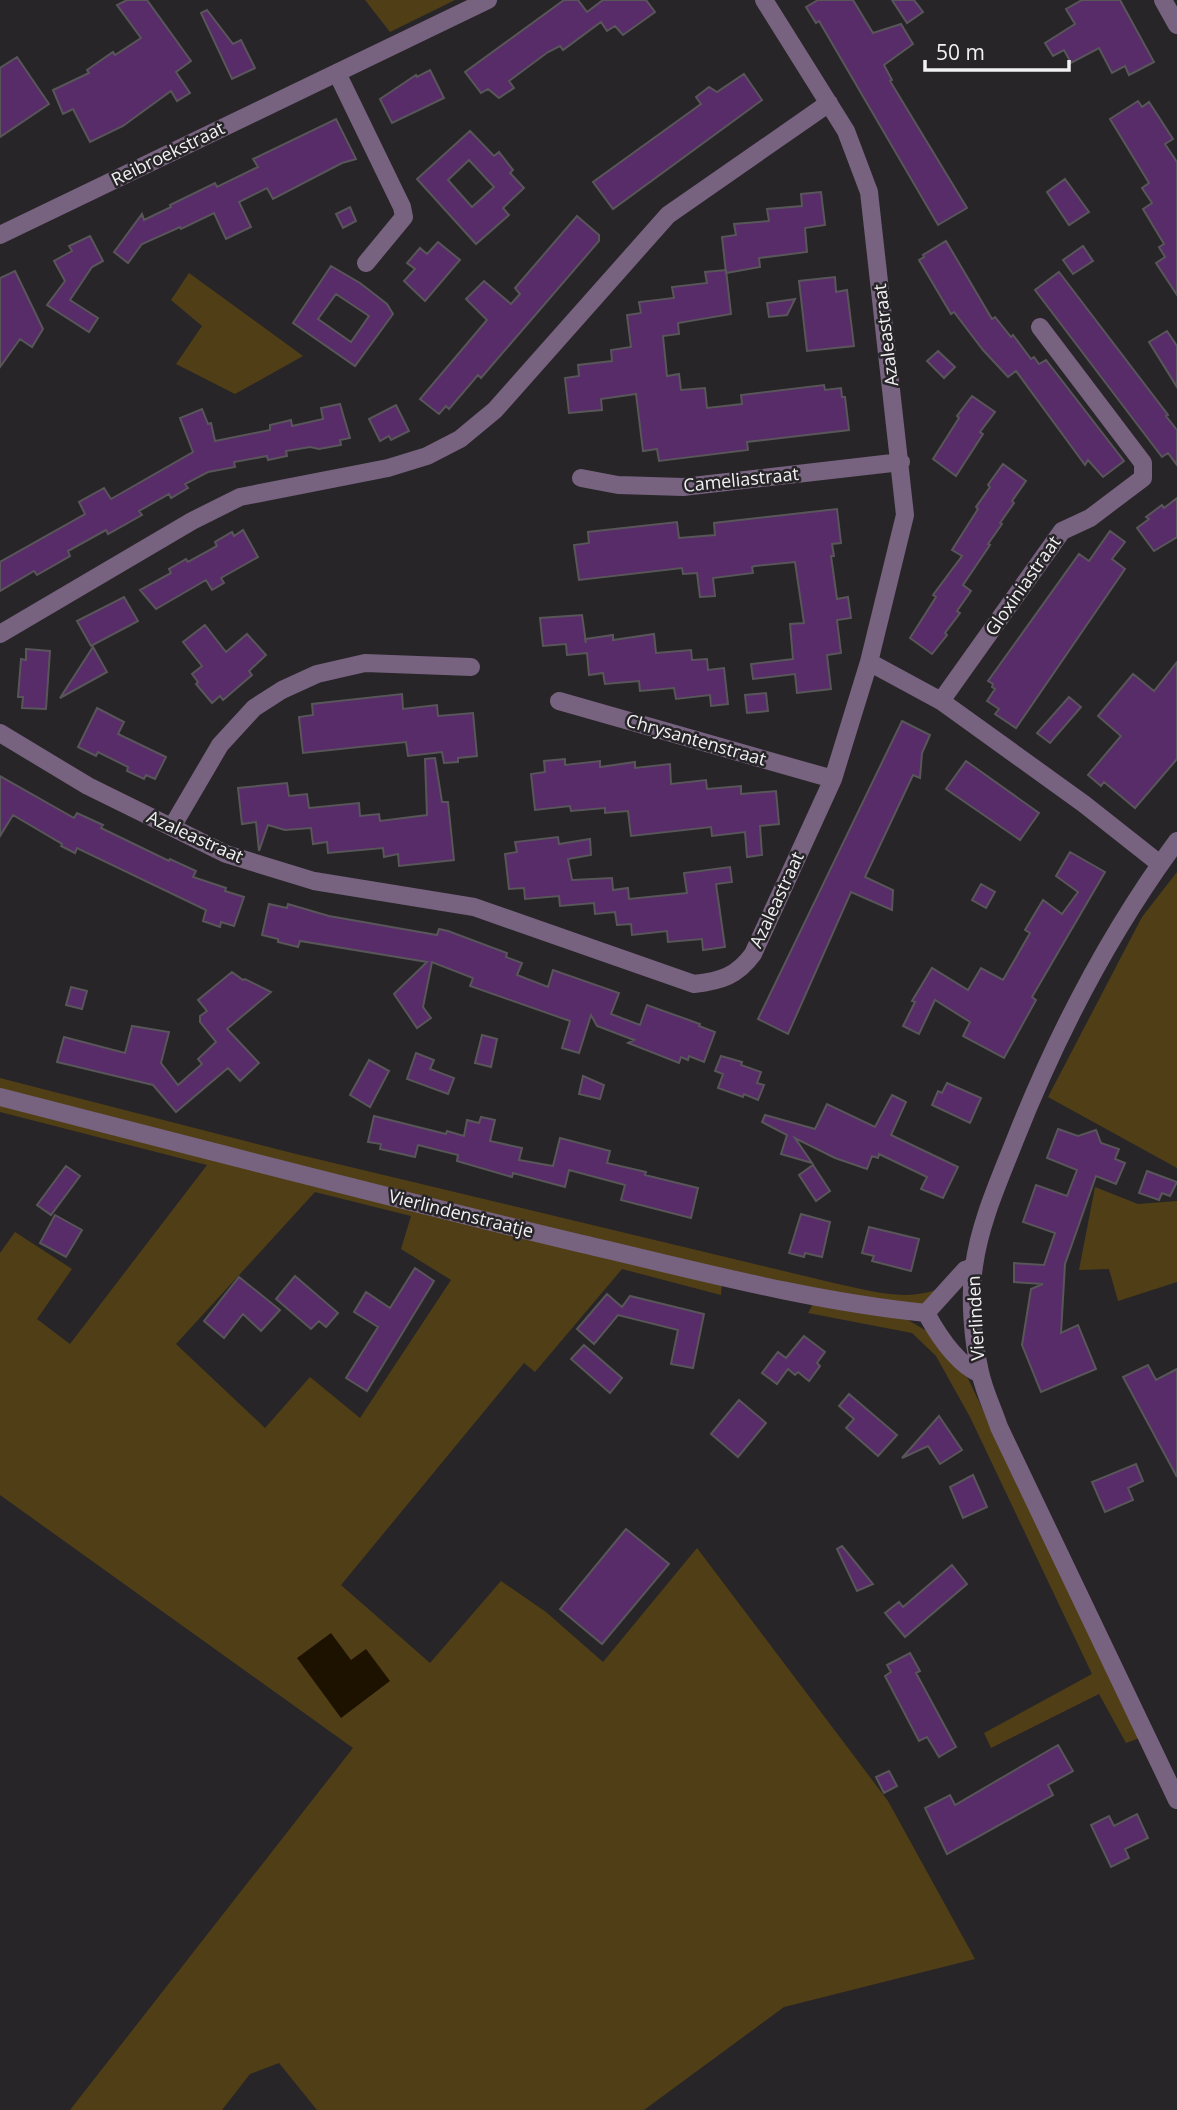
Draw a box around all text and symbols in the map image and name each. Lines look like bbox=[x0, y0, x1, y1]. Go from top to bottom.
scale bar bbox=[925, 28, 1068, 72]
text: 50 m bbox=[936, 38, 985, 66]
street label: Reibroekstraat bbox=[107, 115, 228, 191]
street label: Azaleastraat bbox=[867, 282, 903, 388]
street label: Cameliastraat bbox=[682, 461, 800, 497]
street label: Gloxiniastraat bbox=[979, 531, 1066, 640]
street label: Chrysantenstraat bbox=[623, 708, 769, 771]
street label: Azaleastraat bbox=[143, 804, 247, 868]
street label: Azaleastraat bbox=[743, 848, 809, 951]
street label: Vierlindenstraatje bbox=[386, 1183, 536, 1243]
street label: Vierlinden bbox=[961, 1275, 989, 1361]

